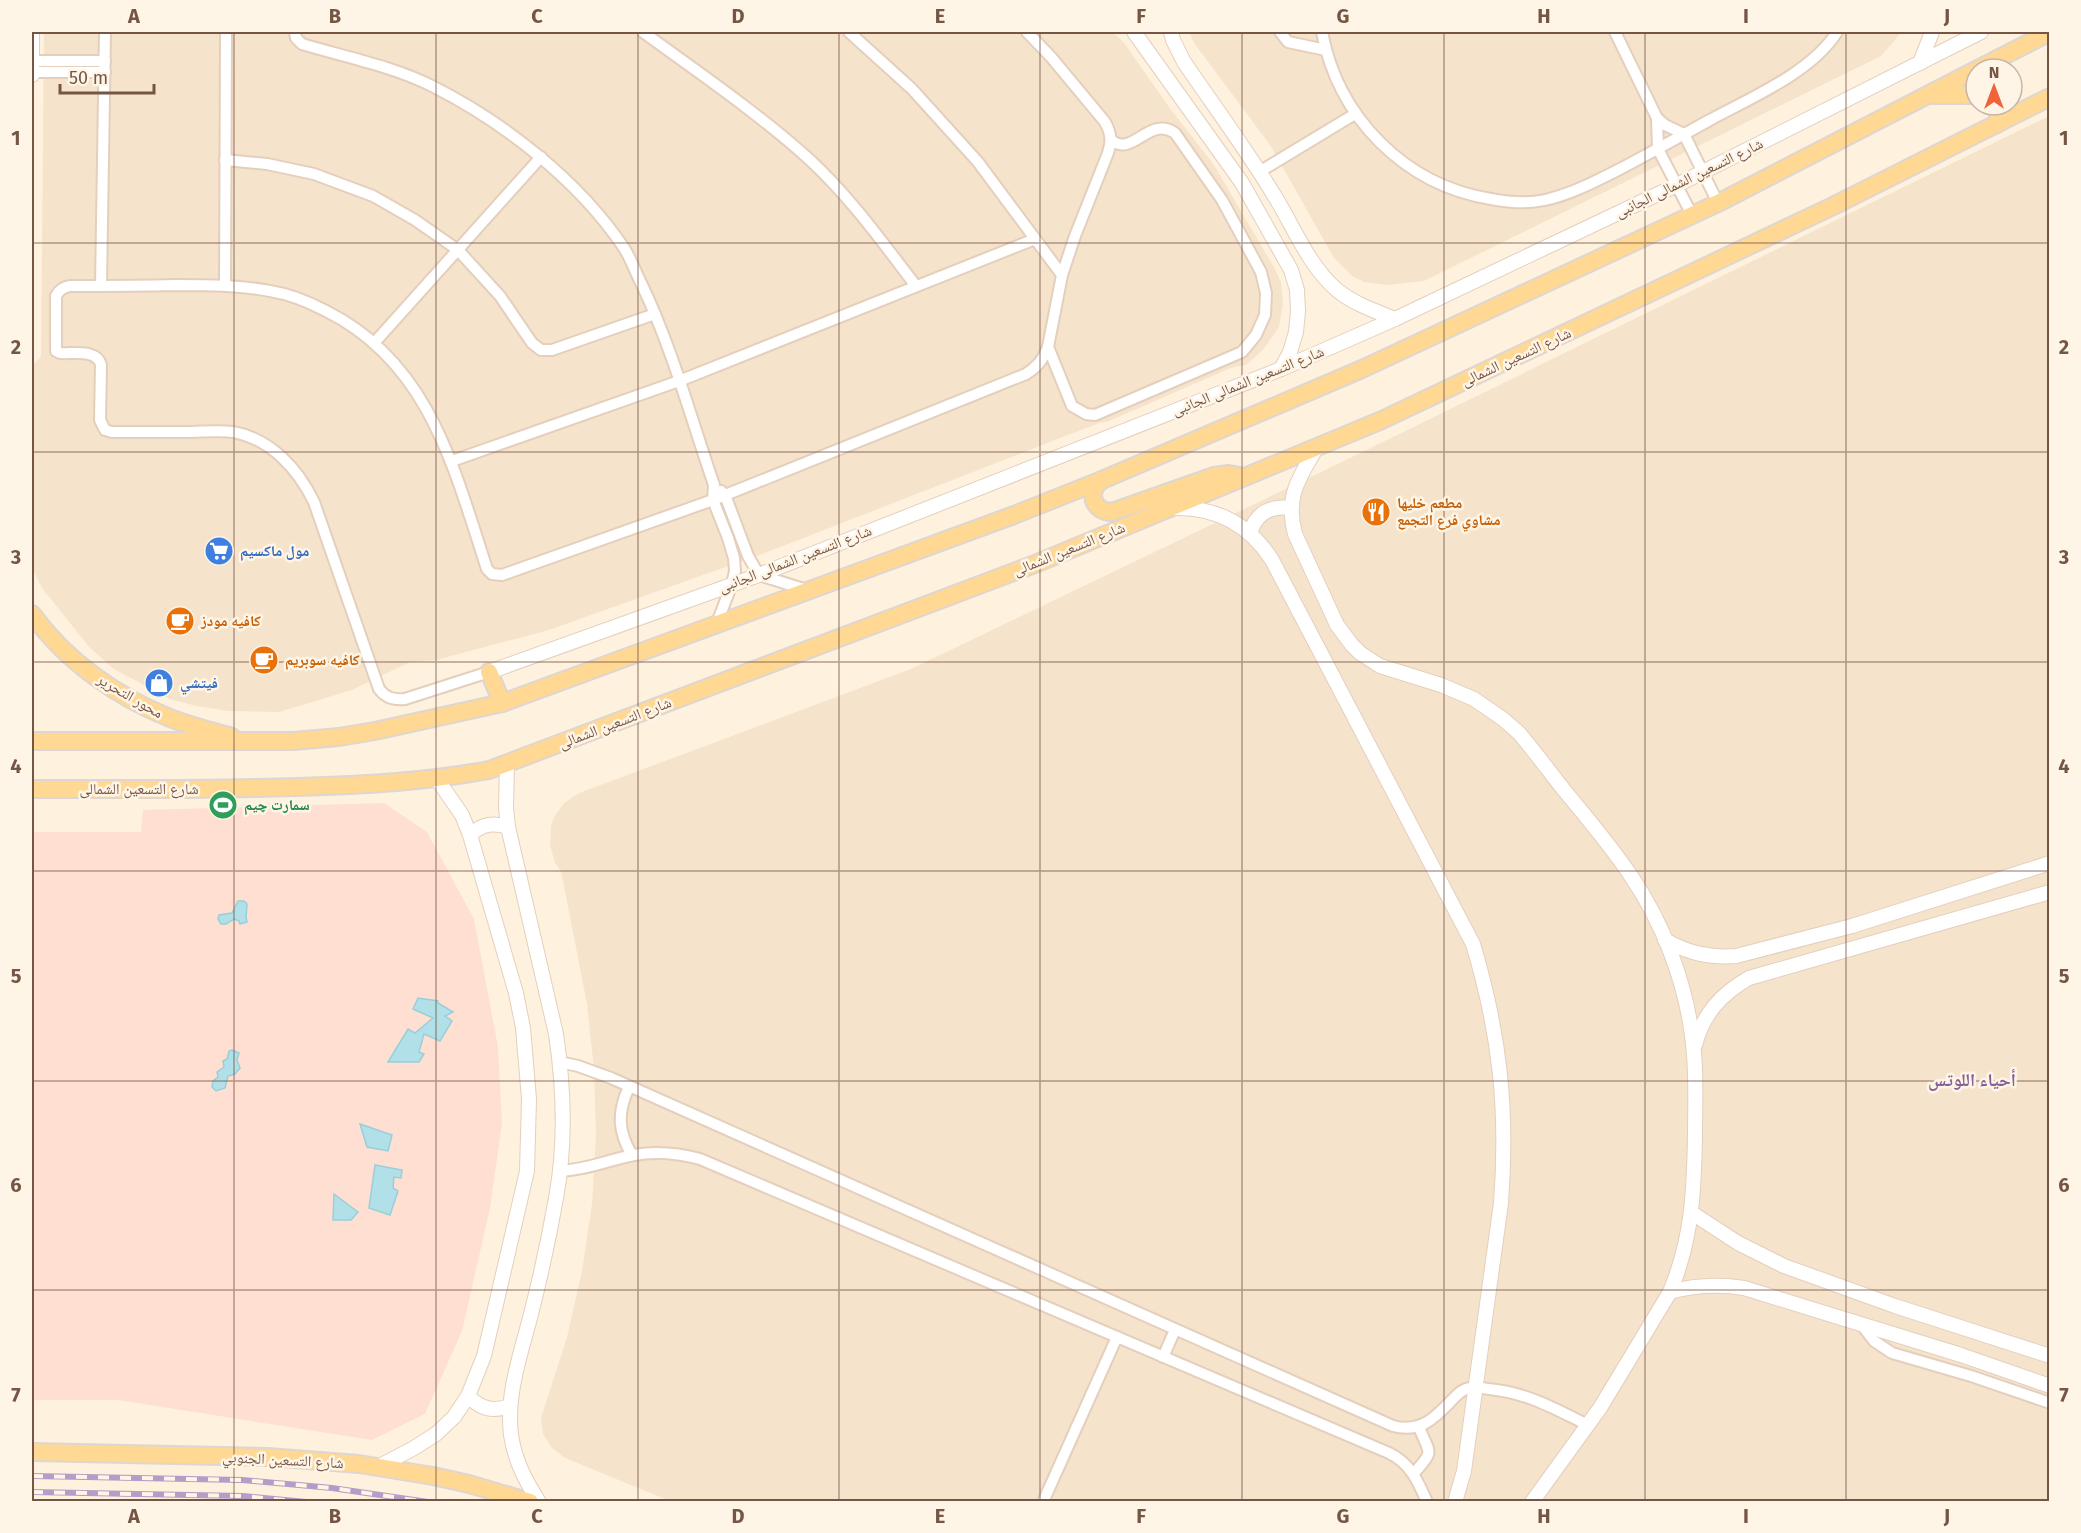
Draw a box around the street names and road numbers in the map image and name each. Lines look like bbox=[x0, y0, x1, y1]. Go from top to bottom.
street label: شارع التسعين الشمالى الجانبى bbox=[1612, 134, 1766, 223]
street label: شارع التسعين الشمالى bbox=[1458, 324, 1574, 391]
street label: شارع التسعين الشمالى الجانبى bbox=[1169, 342, 1327, 421]
street label: شارع التسعين الشمالى bbox=[1010, 518, 1128, 581]
street label: شارع التسعين الشمالى الجانبى bbox=[716, 521, 875, 597]
street label: محور التحرير bbox=[93, 669, 166, 722]
street label: شارع التسعين الشمالى bbox=[556, 693, 674, 754]
street label: شارع التسعين الشمالى bbox=[79, 780, 199, 799]
street label: شارع التسعين الجنوبي bbox=[222, 1448, 344, 1475]

